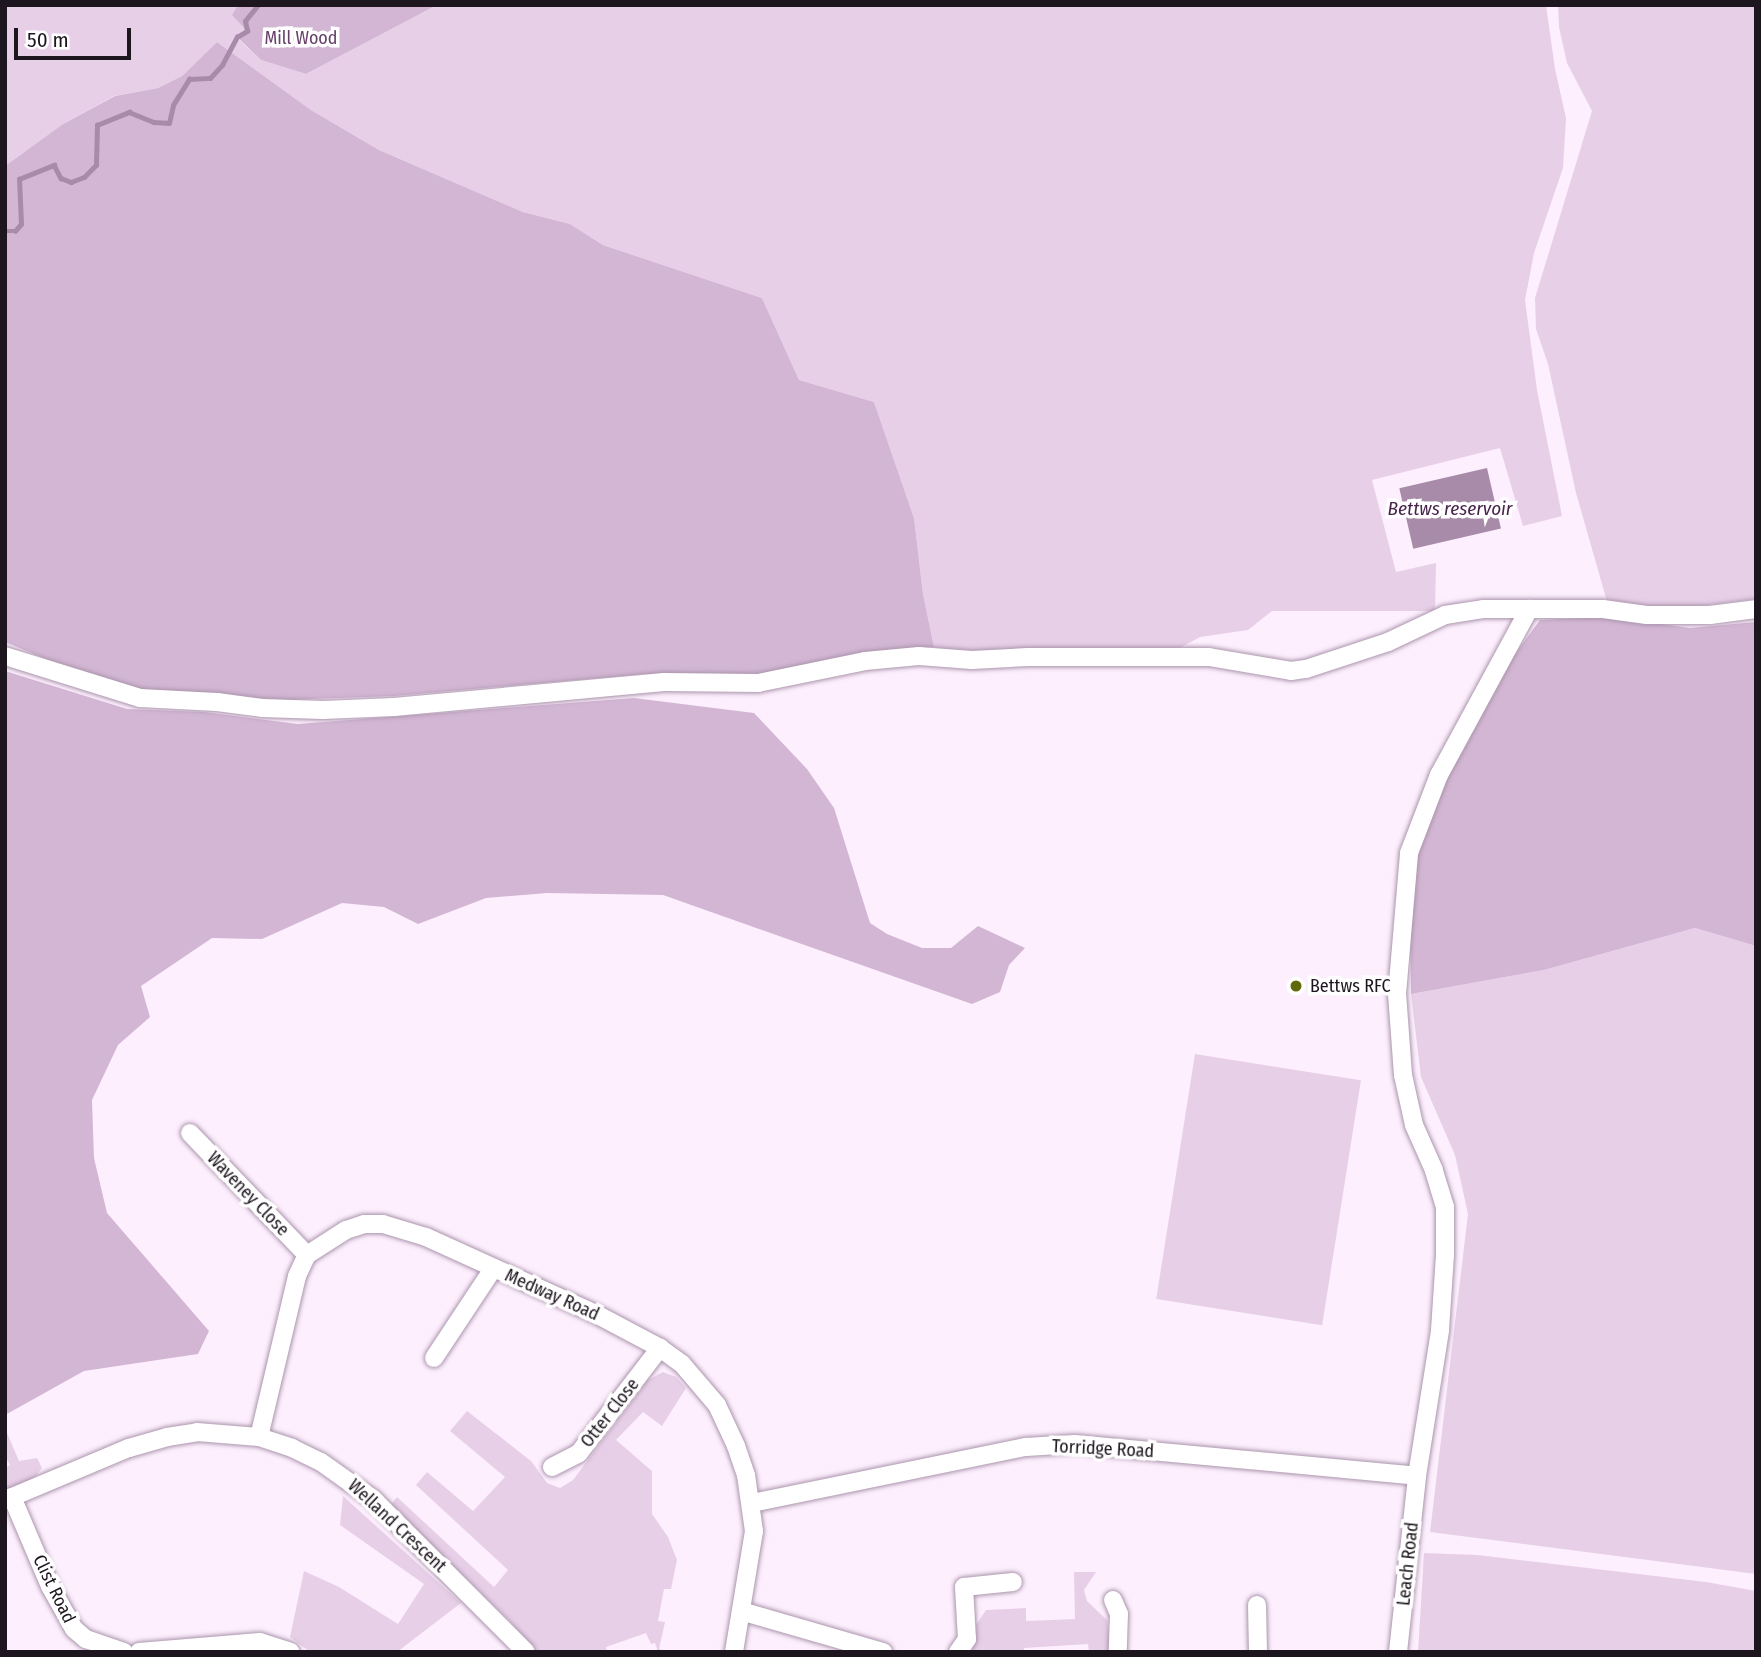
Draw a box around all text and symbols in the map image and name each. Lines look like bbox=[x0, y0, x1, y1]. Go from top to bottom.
scale bar bbox=[18, 14, 135, 58]
text: 50 m bbox=[27, 27, 69, 53]
park label: Mill Wood bbox=[265, 27, 337, 49]
water label: Bettws reservoir bbox=[1388, 498, 1512, 520]
place label: Bettws RFC bbox=[1310, 975, 1391, 997]
marker: Bettws RFC bbox=[1288, 978, 1304, 994]
street label: Waveney Close bbox=[203, 1147, 293, 1241]
street label: Medway Road bbox=[501, 1265, 603, 1325]
street label: Otter Close bbox=[576, 1374, 644, 1452]
street label: Torridge Road bbox=[1051, 1436, 1155, 1462]
street label: Welland Crescent bbox=[343, 1475, 451, 1577]
street label: Leach Road bbox=[1393, 1521, 1423, 1607]
street label: Clist Road bbox=[28, 1551, 80, 1627]

